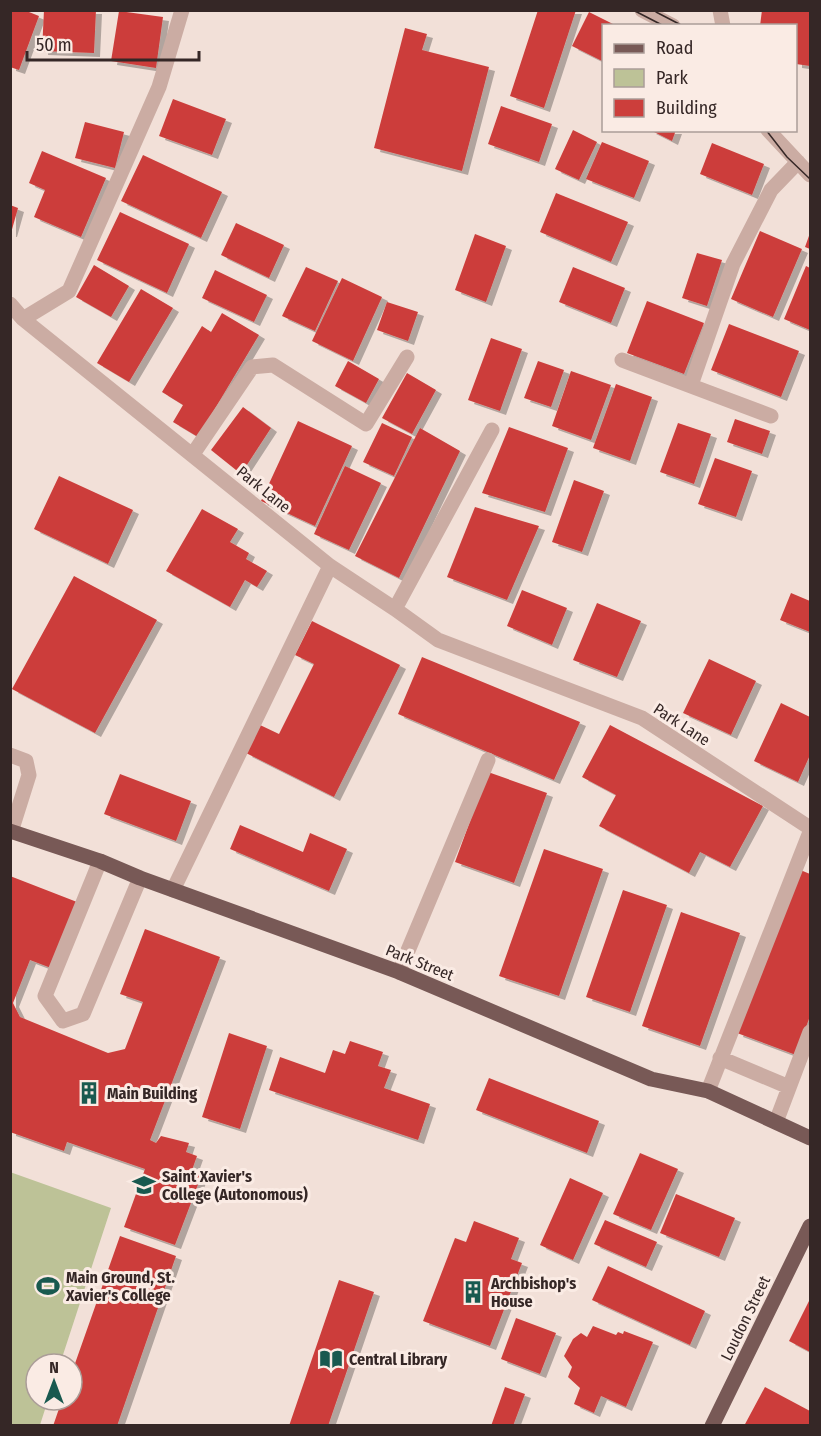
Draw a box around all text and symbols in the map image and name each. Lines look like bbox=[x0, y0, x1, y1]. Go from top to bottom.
scale bar bbox=[27, 24, 200, 62]
legend bbox=[602, 24, 797, 132]
text: 50 m bbox=[36, 34, 72, 56]
text: Road bbox=[656, 37, 693, 59]
text: Park bbox=[656, 67, 689, 89]
text: Building bbox=[656, 97, 717, 119]
street label: Park Lane bbox=[233, 462, 294, 517]
street label: Park Lane bbox=[650, 699, 714, 750]
street label: Park Street bbox=[383, 940, 457, 985]
building icon: Main Building bbox=[76, 1080, 102, 1106]
place label: Main Building bbox=[107, 1084, 197, 1103]
place label: Saint Xavier's College (Autonomous) bbox=[162, 1167, 308, 1204]
school or university icon: Saint Xavier's College (Autonomous) bbox=[131, 1172, 157, 1198]
place label: Main Ground, St. Xavier's College bbox=[65, 1268, 175, 1305]
street label: Loudon Street bbox=[717, 1272, 774, 1364]
sports icon: Main Ground, St. Xavier's College bbox=[35, 1273, 61, 1299]
place label: Archbishop's House bbox=[490, 1274, 576, 1311]
building icon: Archbishop's House bbox=[460, 1279, 486, 1305]
library icon: Central Library bbox=[318, 1346, 344, 1372]
place label: Central Library bbox=[349, 1350, 448, 1369]
north arrow bbox=[24, 1352, 84, 1412]
text: N bbox=[49, 1358, 59, 1377]

